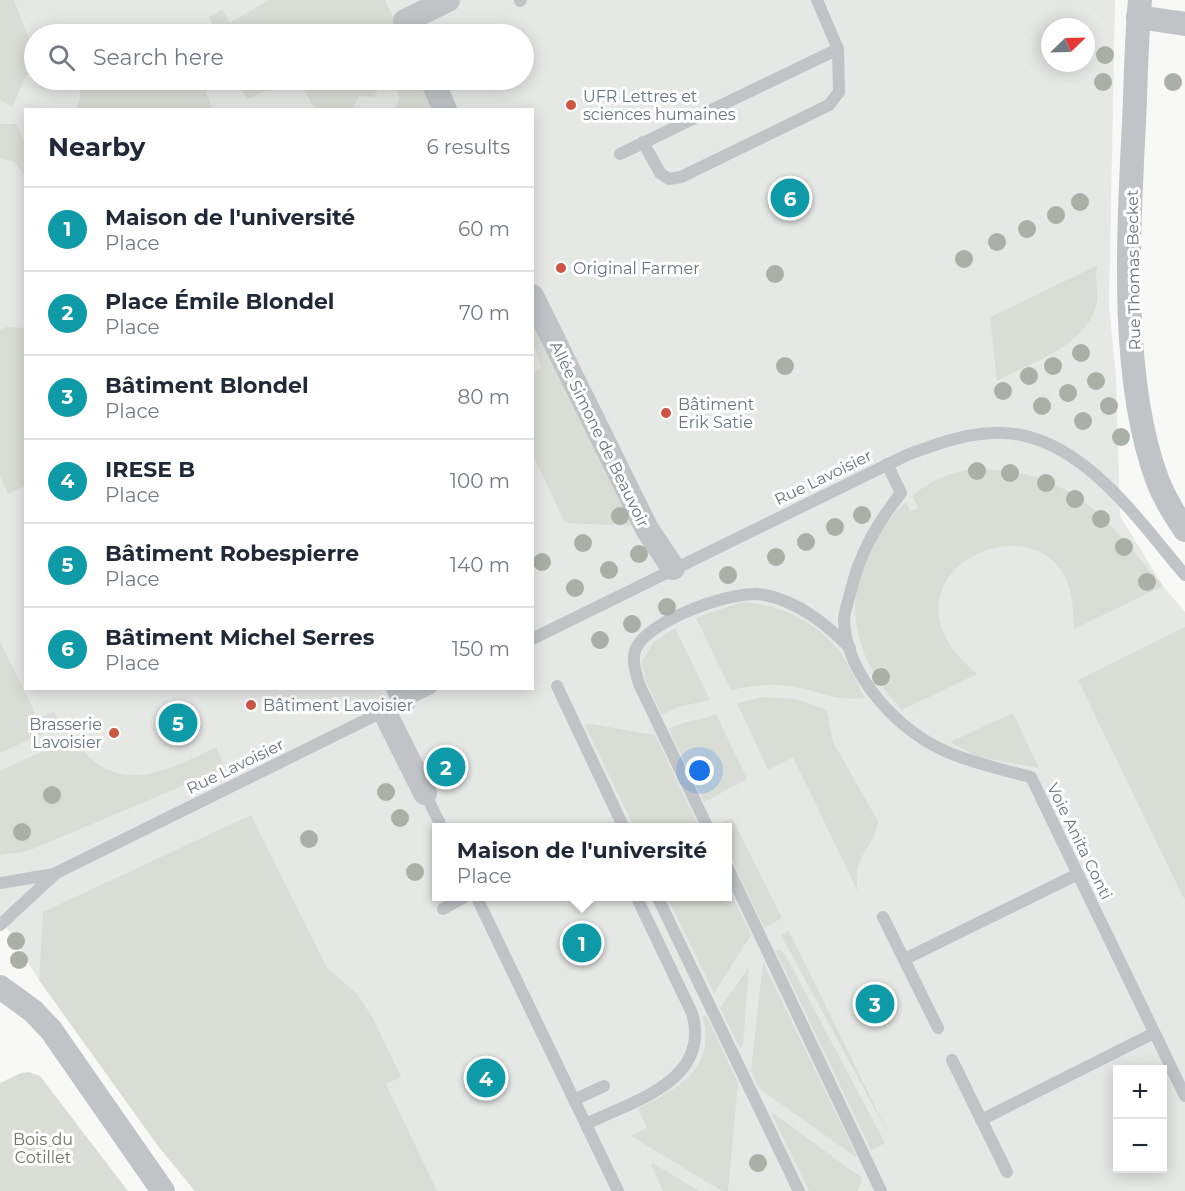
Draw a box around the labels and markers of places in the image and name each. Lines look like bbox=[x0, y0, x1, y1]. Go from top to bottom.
place label: UFR Lettres et sciences humaines bbox=[583, 87, 736, 124]
marker: UFR Lettres et sciences humaines bbox=[564, 98, 578, 112]
pin: 6 bbox=[770, 176, 810, 220]
place label: Original Farmer bbox=[573, 259, 700, 278]
marker: Original Farmer bbox=[554, 261, 568, 275]
place label: Bâtiment Erik Satie bbox=[678, 395, 755, 432]
marker: Bâtiment Erik Satie bbox=[659, 406, 673, 420]
place label: Bâtiment Lavoisier bbox=[263, 696, 413, 715]
marker: Bâtiment Lavoisier bbox=[244, 698, 258, 712]
pin: 5 bbox=[158, 700, 198, 746]
place label: Brasserie Lavoisier bbox=[29, 715, 102, 752]
marker: Brasserie Lavoisier bbox=[107, 726, 121, 740]
pin: 2 bbox=[426, 744, 466, 789]
pin: 1 bbox=[562, 920, 602, 966]
pin: 3 bbox=[856, 982, 894, 1026]
pin: 4 bbox=[466, 1056, 506, 1100]

